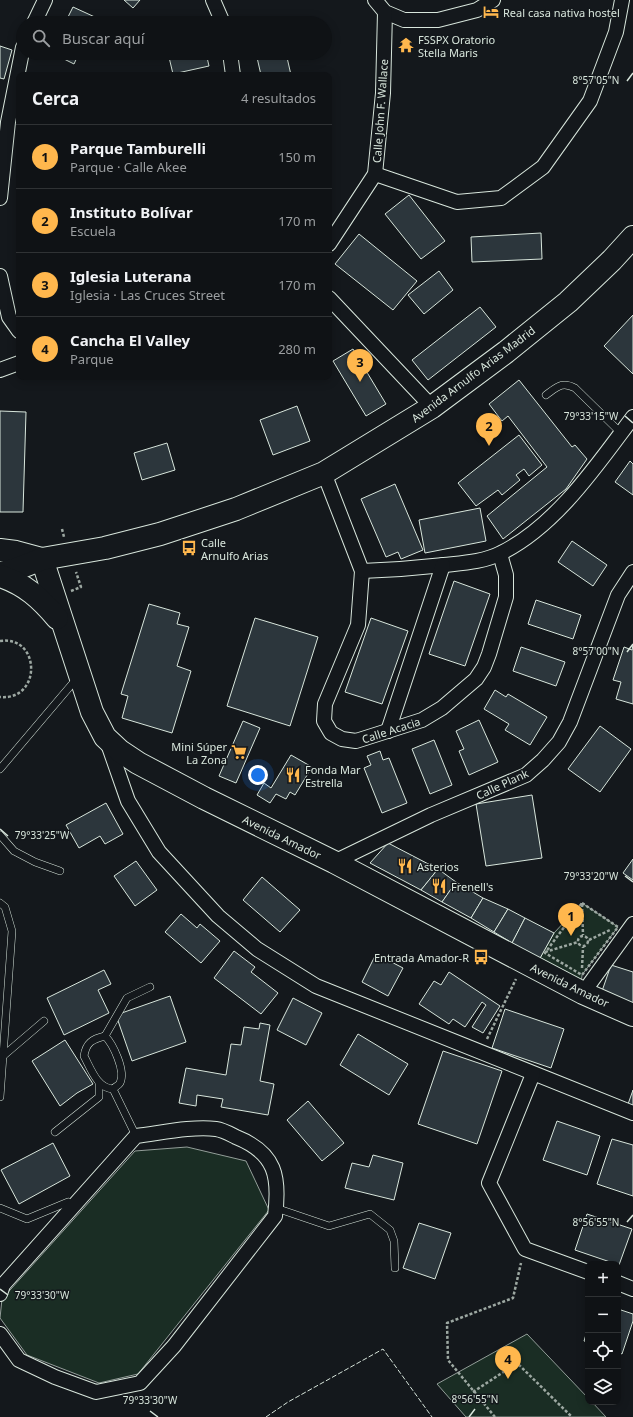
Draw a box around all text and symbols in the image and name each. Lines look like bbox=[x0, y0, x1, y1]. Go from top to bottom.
hotel icon: Real casa nativa hostel bbox=[482, 3, 500, 21]
place label: Real casa nativa hostel bbox=[503, 5, 620, 20]
search box bbox=[16, 16, 332, 60]
icon: search bbox=[30, 27, 52, 49]
text: Buscar aquí bbox=[62, 28, 145, 48]
place label: FSSPX Oratorio Stella Maris bbox=[418, 32, 496, 60]
temple icon: FSSPX Oratorio Stella Maris bbox=[397, 36, 415, 54]
street label: Calle John F. Wallace bbox=[369, 58, 391, 164]
text: 8°57'05"N bbox=[573, 73, 619, 87]
text: Cerca bbox=[32, 87, 79, 110]
text: 4 resultados bbox=[241, 89, 316, 107]
text: Parque Tamburelli bbox=[70, 138, 206, 158]
text: 1 bbox=[41, 148, 49, 166]
text: 150 m bbox=[278, 148, 316, 166]
text: Parque · Calle Akee bbox=[70, 158, 187, 176]
text: Instituto Bolívar bbox=[70, 202, 193, 222]
text: 2 bbox=[41, 212, 49, 230]
text: 170 m bbox=[278, 212, 316, 230]
text: Escuela bbox=[70, 222, 116, 240]
text: Iglesia Luterana bbox=[70, 266, 191, 286]
text: 3 bbox=[41, 276, 49, 294]
text: 170 m bbox=[278, 276, 316, 294]
text: Iglesia · Las Cruces Street bbox=[70, 286, 225, 304]
street label: Avenida Arnulfo Arias Madrid bbox=[408, 322, 538, 426]
text: Cancha El Valley bbox=[70, 330, 190, 350]
text: 4 bbox=[41, 340, 49, 358]
text: 280 m bbox=[278, 340, 316, 358]
pin: 3 bbox=[347, 349, 373, 382]
text: Parque bbox=[70, 350, 114, 368]
text: 79°33'15"W bbox=[564, 409, 619, 423]
pin: 2 bbox=[476, 413, 502, 446]
place label: Calle Arnulfo Arias bbox=[201, 535, 268, 563]
bus stop icon: Calle Arnulfo Arias bbox=[180, 539, 198, 557]
text: 8°57'00"N bbox=[573, 644, 619, 658]
street label: Calle Acacia bbox=[360, 713, 422, 747]
place label: Mini Súper La Zona bbox=[171, 739, 227, 767]
supermarket icon: Mini Súper La Zona bbox=[230, 743, 248, 761]
place label: Fonda Mar Estrella bbox=[305, 762, 361, 790]
your location bbox=[248, 765, 268, 785]
street label: Calle Plank bbox=[473, 765, 531, 803]
restaurant icon: Fonda Mar Estrella bbox=[284, 766, 302, 784]
street label: Avenida Amador bbox=[240, 811, 324, 863]
text: 79°33'25"W bbox=[15, 828, 70, 842]
restaurant icon: Asterios bbox=[396, 857, 414, 875]
place label: Asterios bbox=[417, 859, 459, 874]
text: 79°33'20"W bbox=[564, 869, 619, 883]
restaurant icon: Frenell's bbox=[430, 877, 448, 895]
place label: Frenell's bbox=[451, 879, 493, 894]
pin: 1 bbox=[558, 903, 584, 936]
bus stop icon: Entrada Amador-R bbox=[472, 948, 490, 966]
place label: Entrada Amador-R bbox=[374, 950, 469, 965]
street label: Avenida Amador bbox=[528, 959, 612, 1011]
text: 8°56'55"N bbox=[573, 1215, 619, 1229]
map controls bbox=[585, 1261, 621, 1405]
button: + bbox=[585, 1261, 621, 1297]
text: 79°33'30"W bbox=[15, 1288, 70, 1302]
button: − bbox=[585, 1297, 621, 1333]
button: locate bbox=[585, 1333, 621, 1369]
pin: 4 bbox=[495, 1346, 521, 1379]
button: layers bbox=[585, 1369, 621, 1405]
text: 8°56'55"N bbox=[452, 1392, 498, 1406]
text: 79°33'30"W bbox=[123, 1393, 178, 1407]

